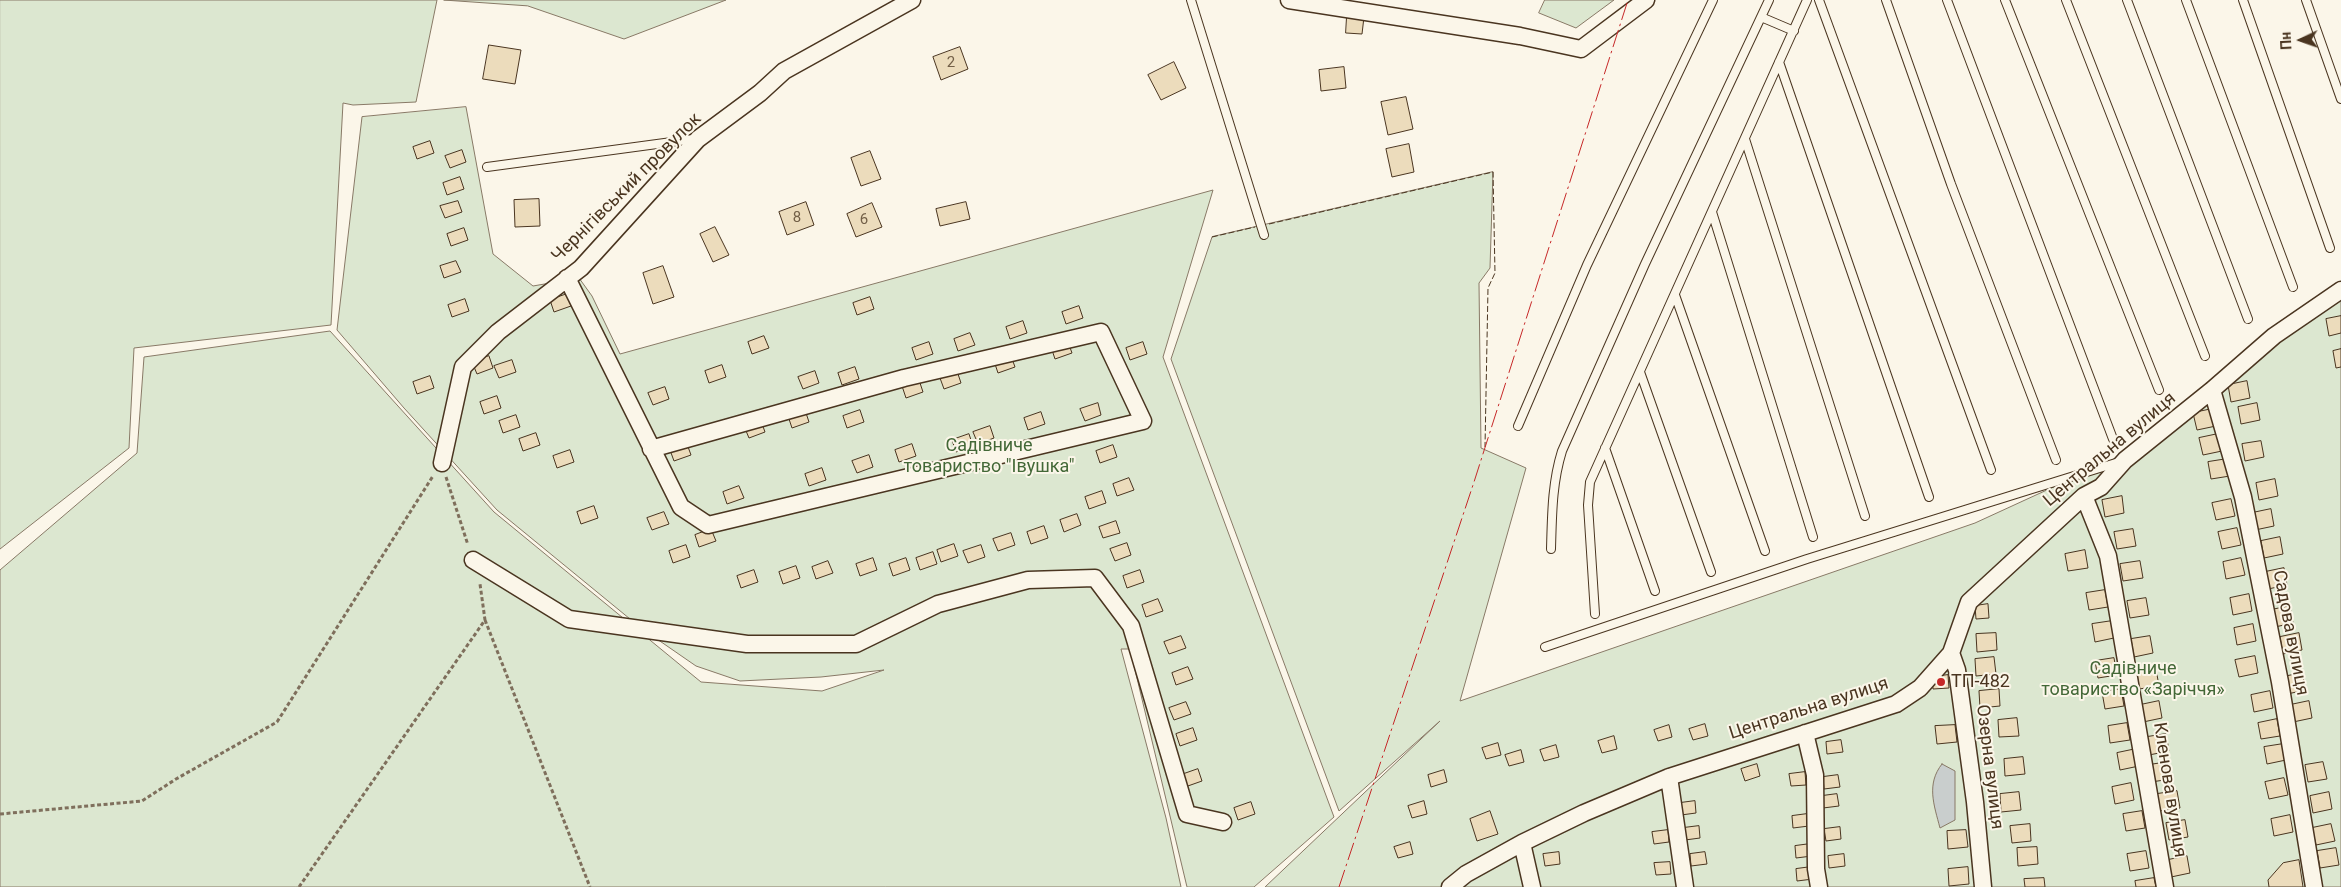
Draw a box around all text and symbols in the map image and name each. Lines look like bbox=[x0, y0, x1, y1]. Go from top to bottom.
north arrow bbox=[2276, 15, 2326, 65]
text: Пн bbox=[2278, 31, 2294, 50]
house number: 2 bbox=[947, 54, 955, 72]
street label: Чернігівський провулок bbox=[548, 109, 706, 267]
house number: 8 bbox=[793, 209, 801, 227]
house number: 6 bbox=[860, 211, 868, 229]
street label: Центральна вулиця bbox=[2039, 388, 2181, 512]
park label: Садівниче товариство "Івушка" bbox=[904, 435, 1074, 478]
street label: Садова вулиця bbox=[2267, 569, 2313, 697]
park label: Садівниче товариство «Заріччя» bbox=[2041, 658, 2225, 701]
place label: ТП-482 bbox=[1951, 671, 2010, 693]
street label: Центральна вулиця bbox=[1727, 673, 1891, 745]
marker: ТП-482 bbox=[1935, 676, 1947, 688]
street label: Озерна вулиця bbox=[1971, 703, 2007, 831]
street label: Кленова вулиця bbox=[2148, 721, 2190, 859]

